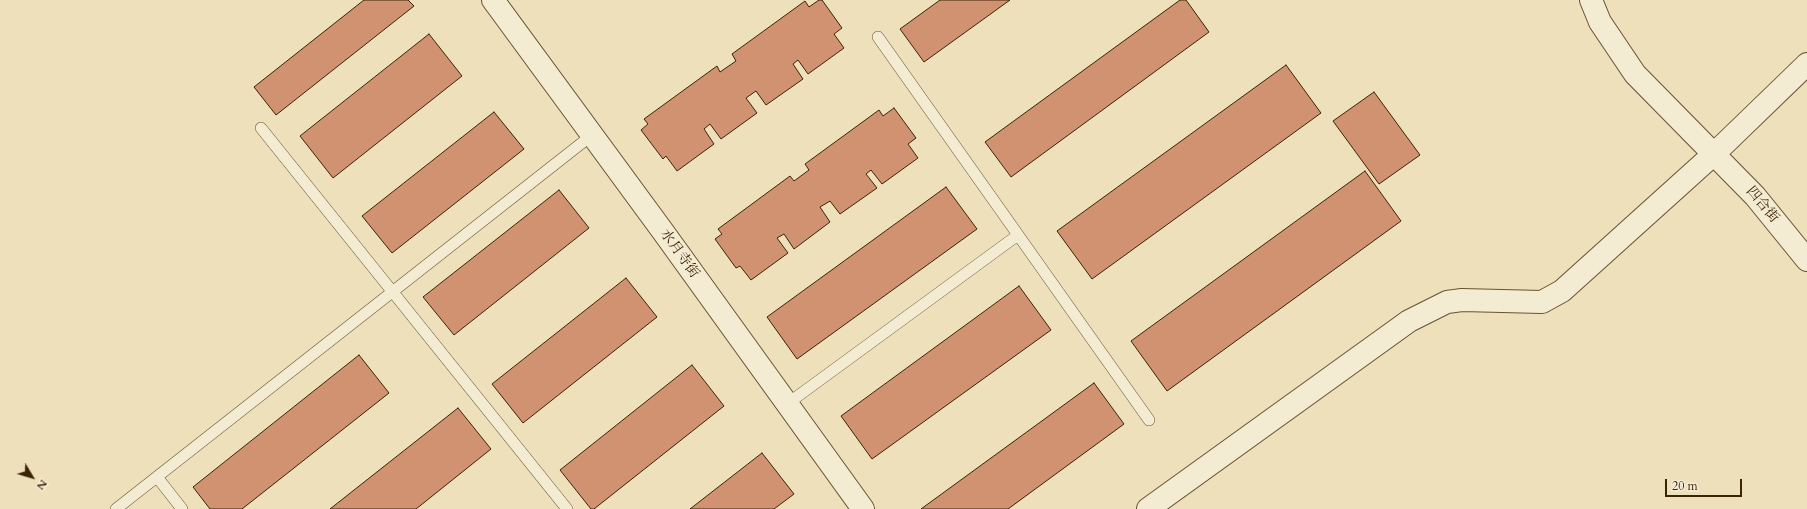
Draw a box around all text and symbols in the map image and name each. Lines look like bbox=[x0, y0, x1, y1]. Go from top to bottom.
street label: 四合街 bbox=[1742, 184, 1782, 226]
street label: 水月寺街 bbox=[656, 226, 702, 282]
north arrow bbox=[12, 457, 52, 497]
scale bar bbox=[1667, 471, 1744, 497]
text: N bbox=[33, 476, 51, 493]
text: 20 m bbox=[1672, 478, 1698, 494]

